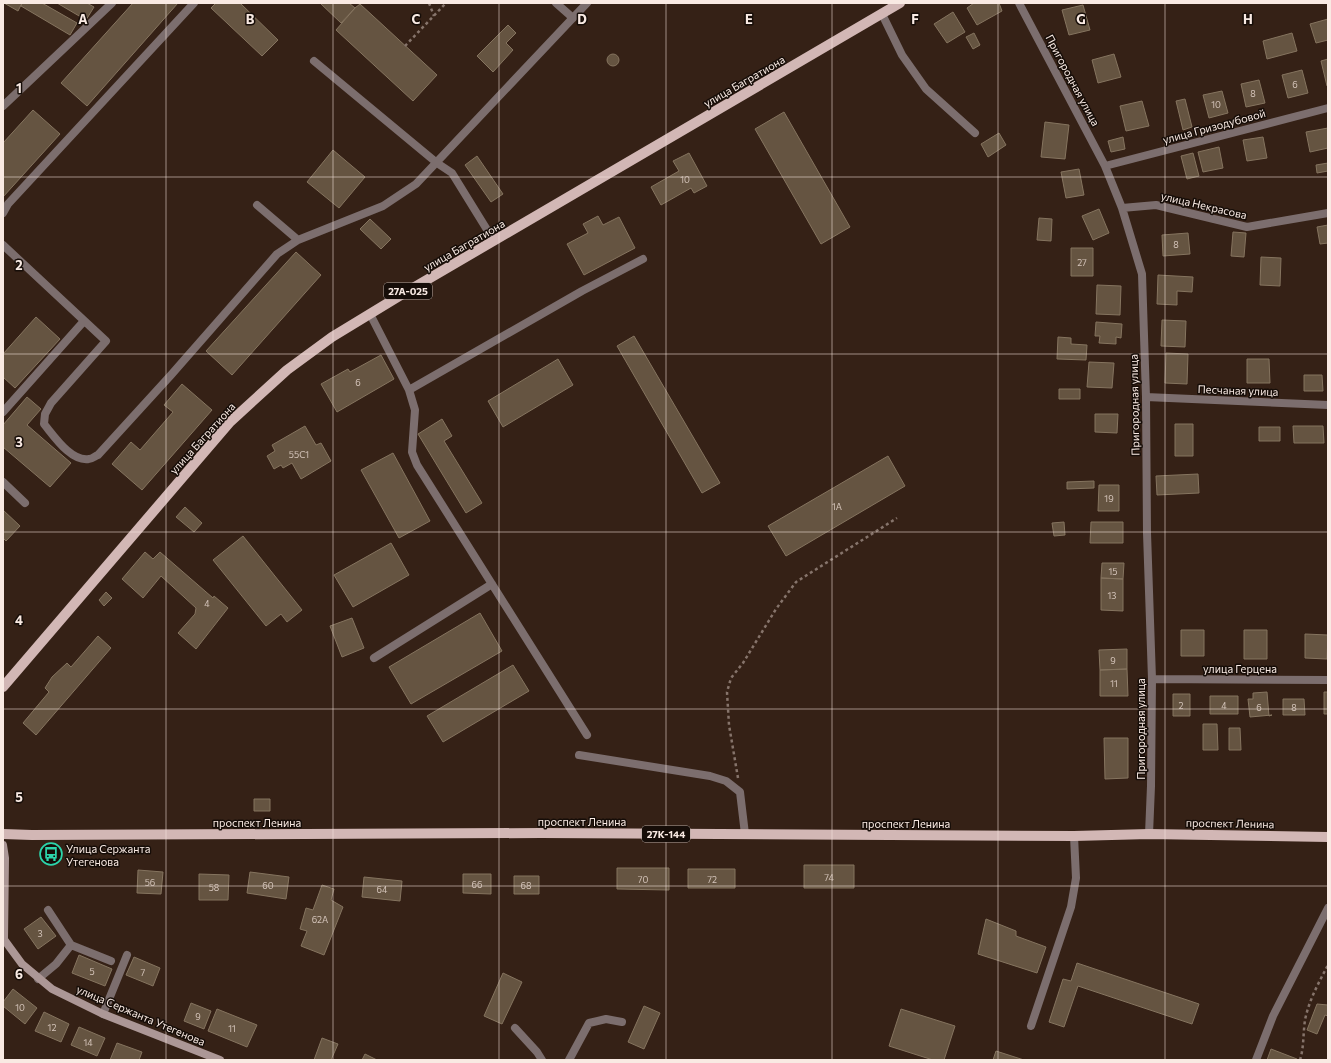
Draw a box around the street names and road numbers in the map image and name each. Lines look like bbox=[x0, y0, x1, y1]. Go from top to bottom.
street label: Пригородная улица bbox=[1043, 32, 1103, 128]
street label: улица Багратиона bbox=[701, 52, 787, 110]
street label: улица Гризодубовой bbox=[1161, 106, 1267, 146]
street label: улица Некрасова bbox=[1160, 189, 1248, 221]
street label: улица Багратиона bbox=[421, 216, 507, 274]
road number: 27А-025 bbox=[384, 283, 432, 299]
street label: Пригородная улица bbox=[1127, 354, 1141, 456]
street label: Песчаная улица bbox=[1197, 382, 1279, 398]
street label: улица Багратиона bbox=[166, 400, 238, 476]
street label: улица Герцена bbox=[1203, 662, 1277, 675]
street label: Пригородная улица bbox=[1134, 678, 1147, 780]
street label: проспект Ленина bbox=[538, 815, 626, 828]
street label: проспект Ленина bbox=[213, 816, 301, 829]
street label: проспект Ленина bbox=[1186, 816, 1274, 830]
street label: проспект Ленина bbox=[862, 817, 950, 830]
road number: 27К-144 bbox=[642, 826, 690, 842]
street label: улица Сержанта Утегенова bbox=[75, 982, 207, 1048]

